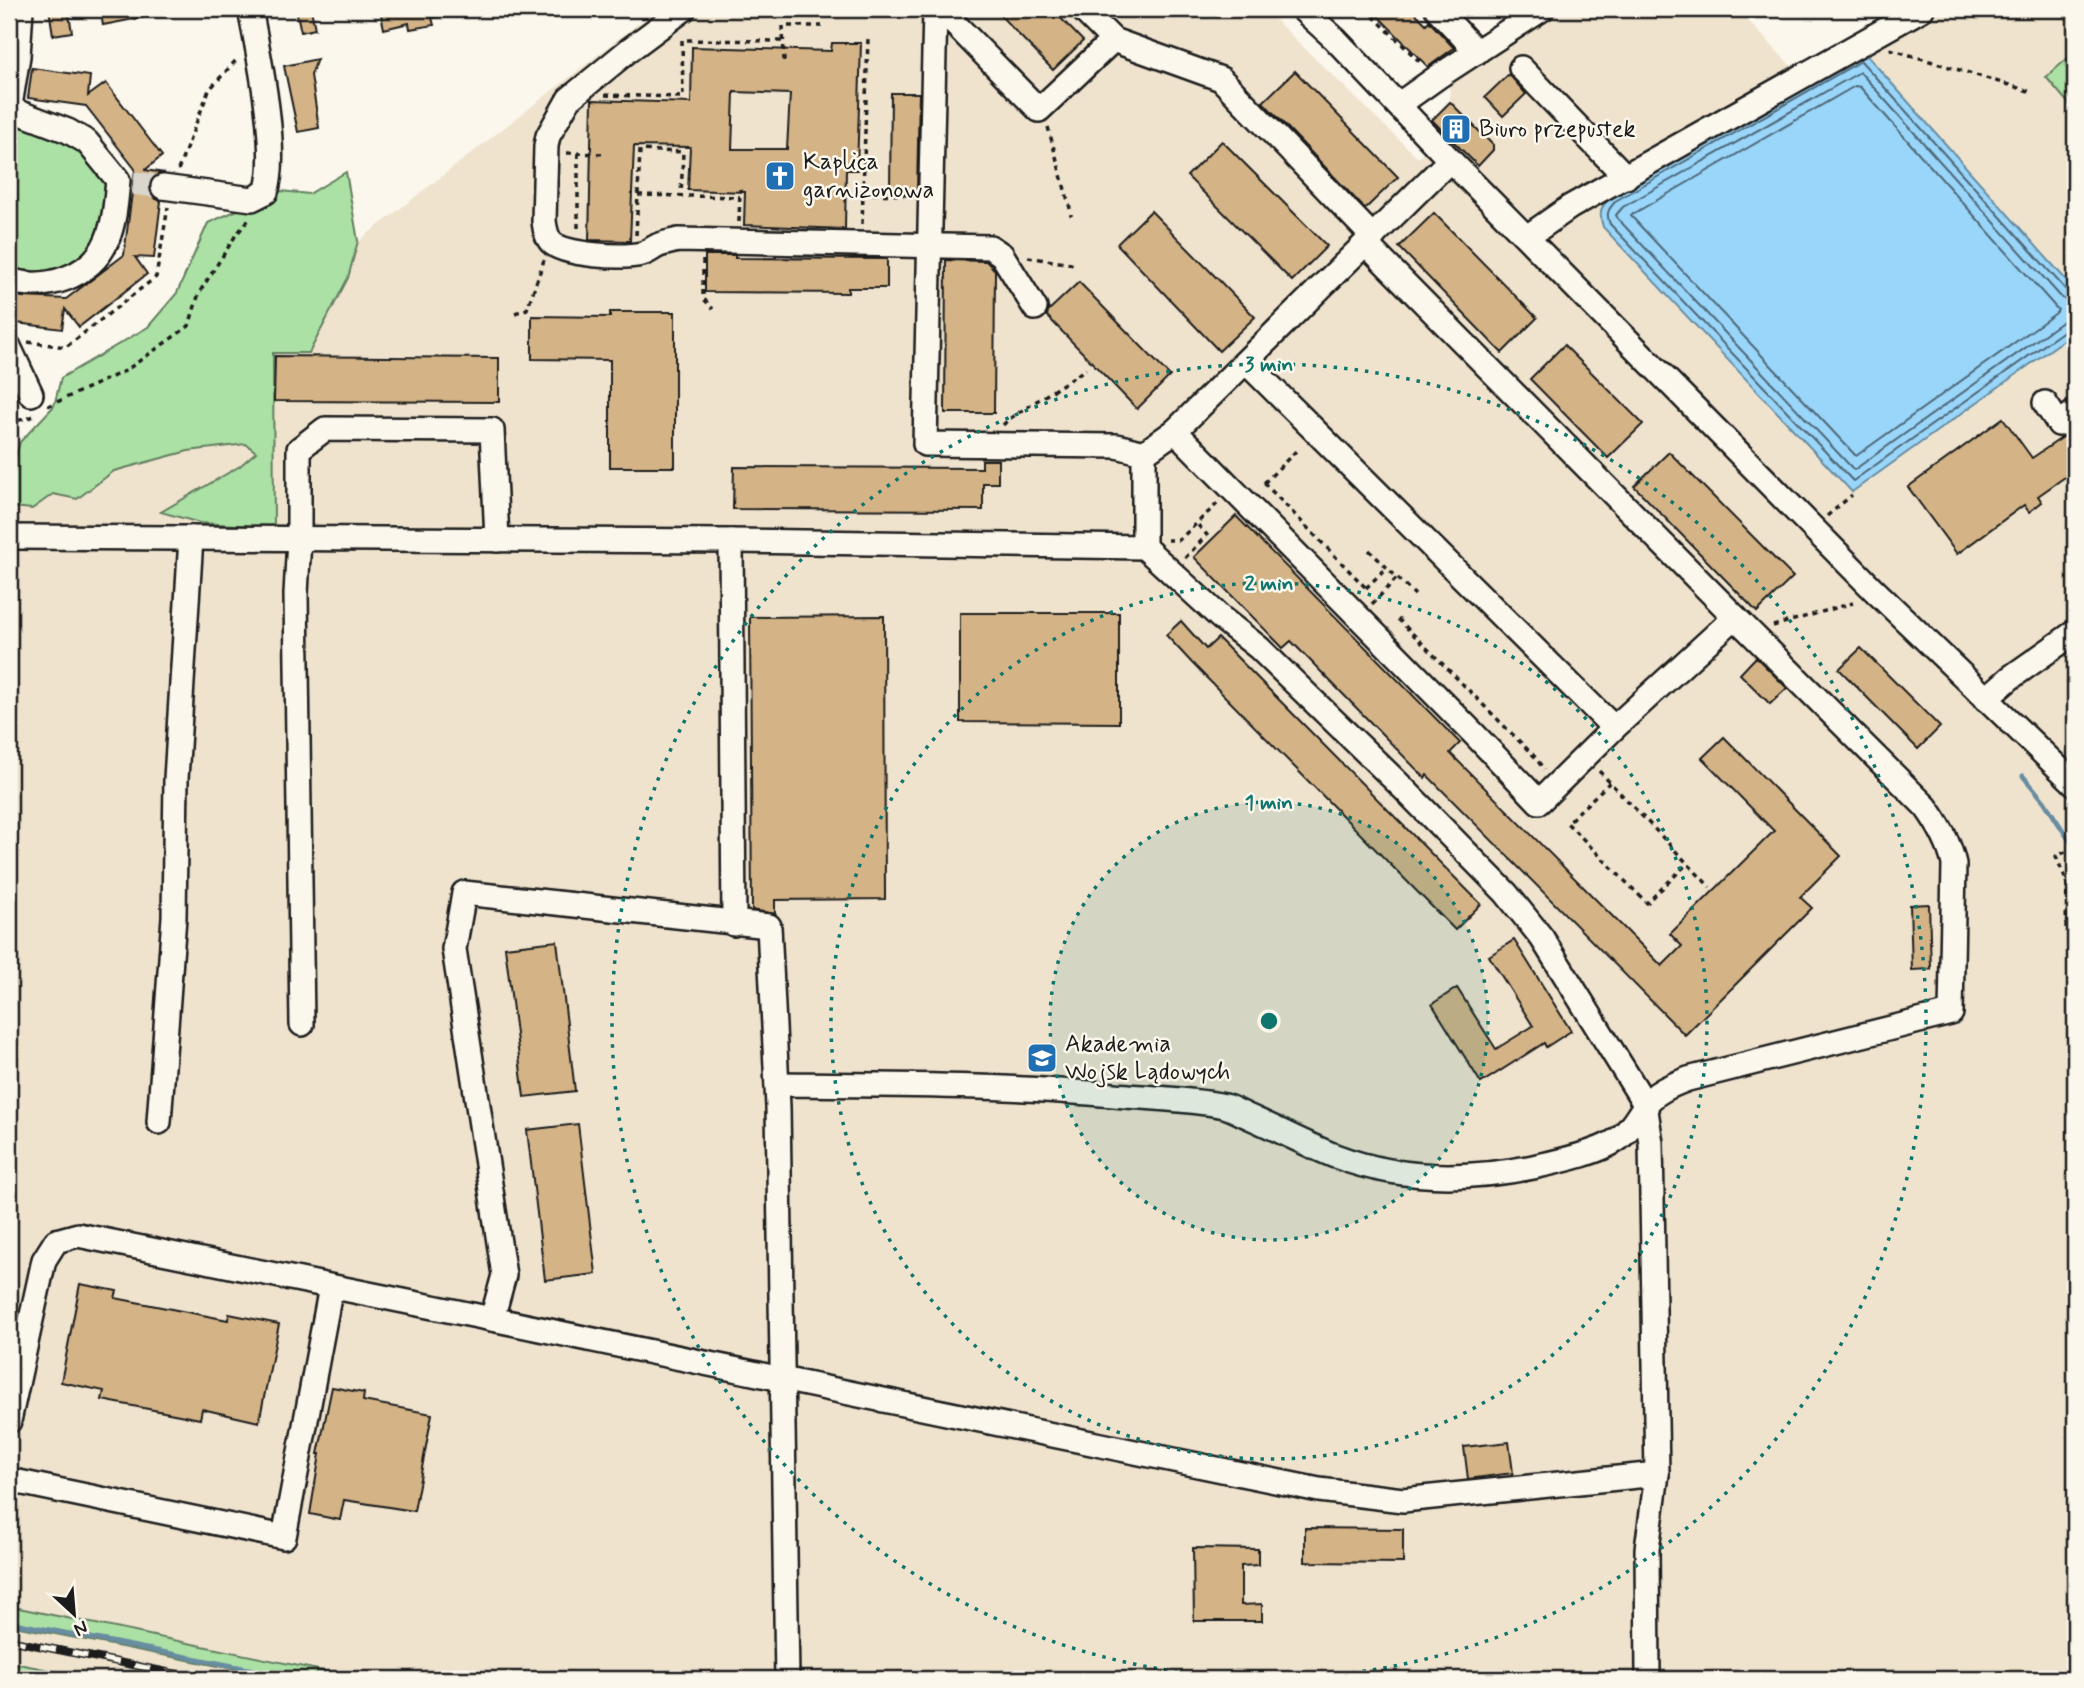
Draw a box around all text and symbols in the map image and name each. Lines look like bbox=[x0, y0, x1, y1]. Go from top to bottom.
building icon: Biuro przepustek bbox=[1439, 112, 1473, 146]
place label: Biuro przepustek bbox=[1479, 114, 1636, 145]
place label: Kaplica garnizonowa bbox=[803, 147, 934, 206]
church icon: Kaplica garnizonowa bbox=[763, 159, 797, 193]
text: 3 min bbox=[1245, 351, 1293, 379]
text: 2 min bbox=[1244, 570, 1294, 598]
text: 1 min bbox=[1245, 789, 1293, 817]
centre of rings bbox=[1257, 1009, 1281, 1033]
place label: Akademia Wojsk Lądowych bbox=[1065, 1029, 1230, 1088]
school or university icon: Akademia Wojsk Lądowych bbox=[1025, 1041, 1059, 1075]
north arrow bbox=[38, 1580, 108, 1650]
text: N bbox=[70, 1614, 92, 1642]

